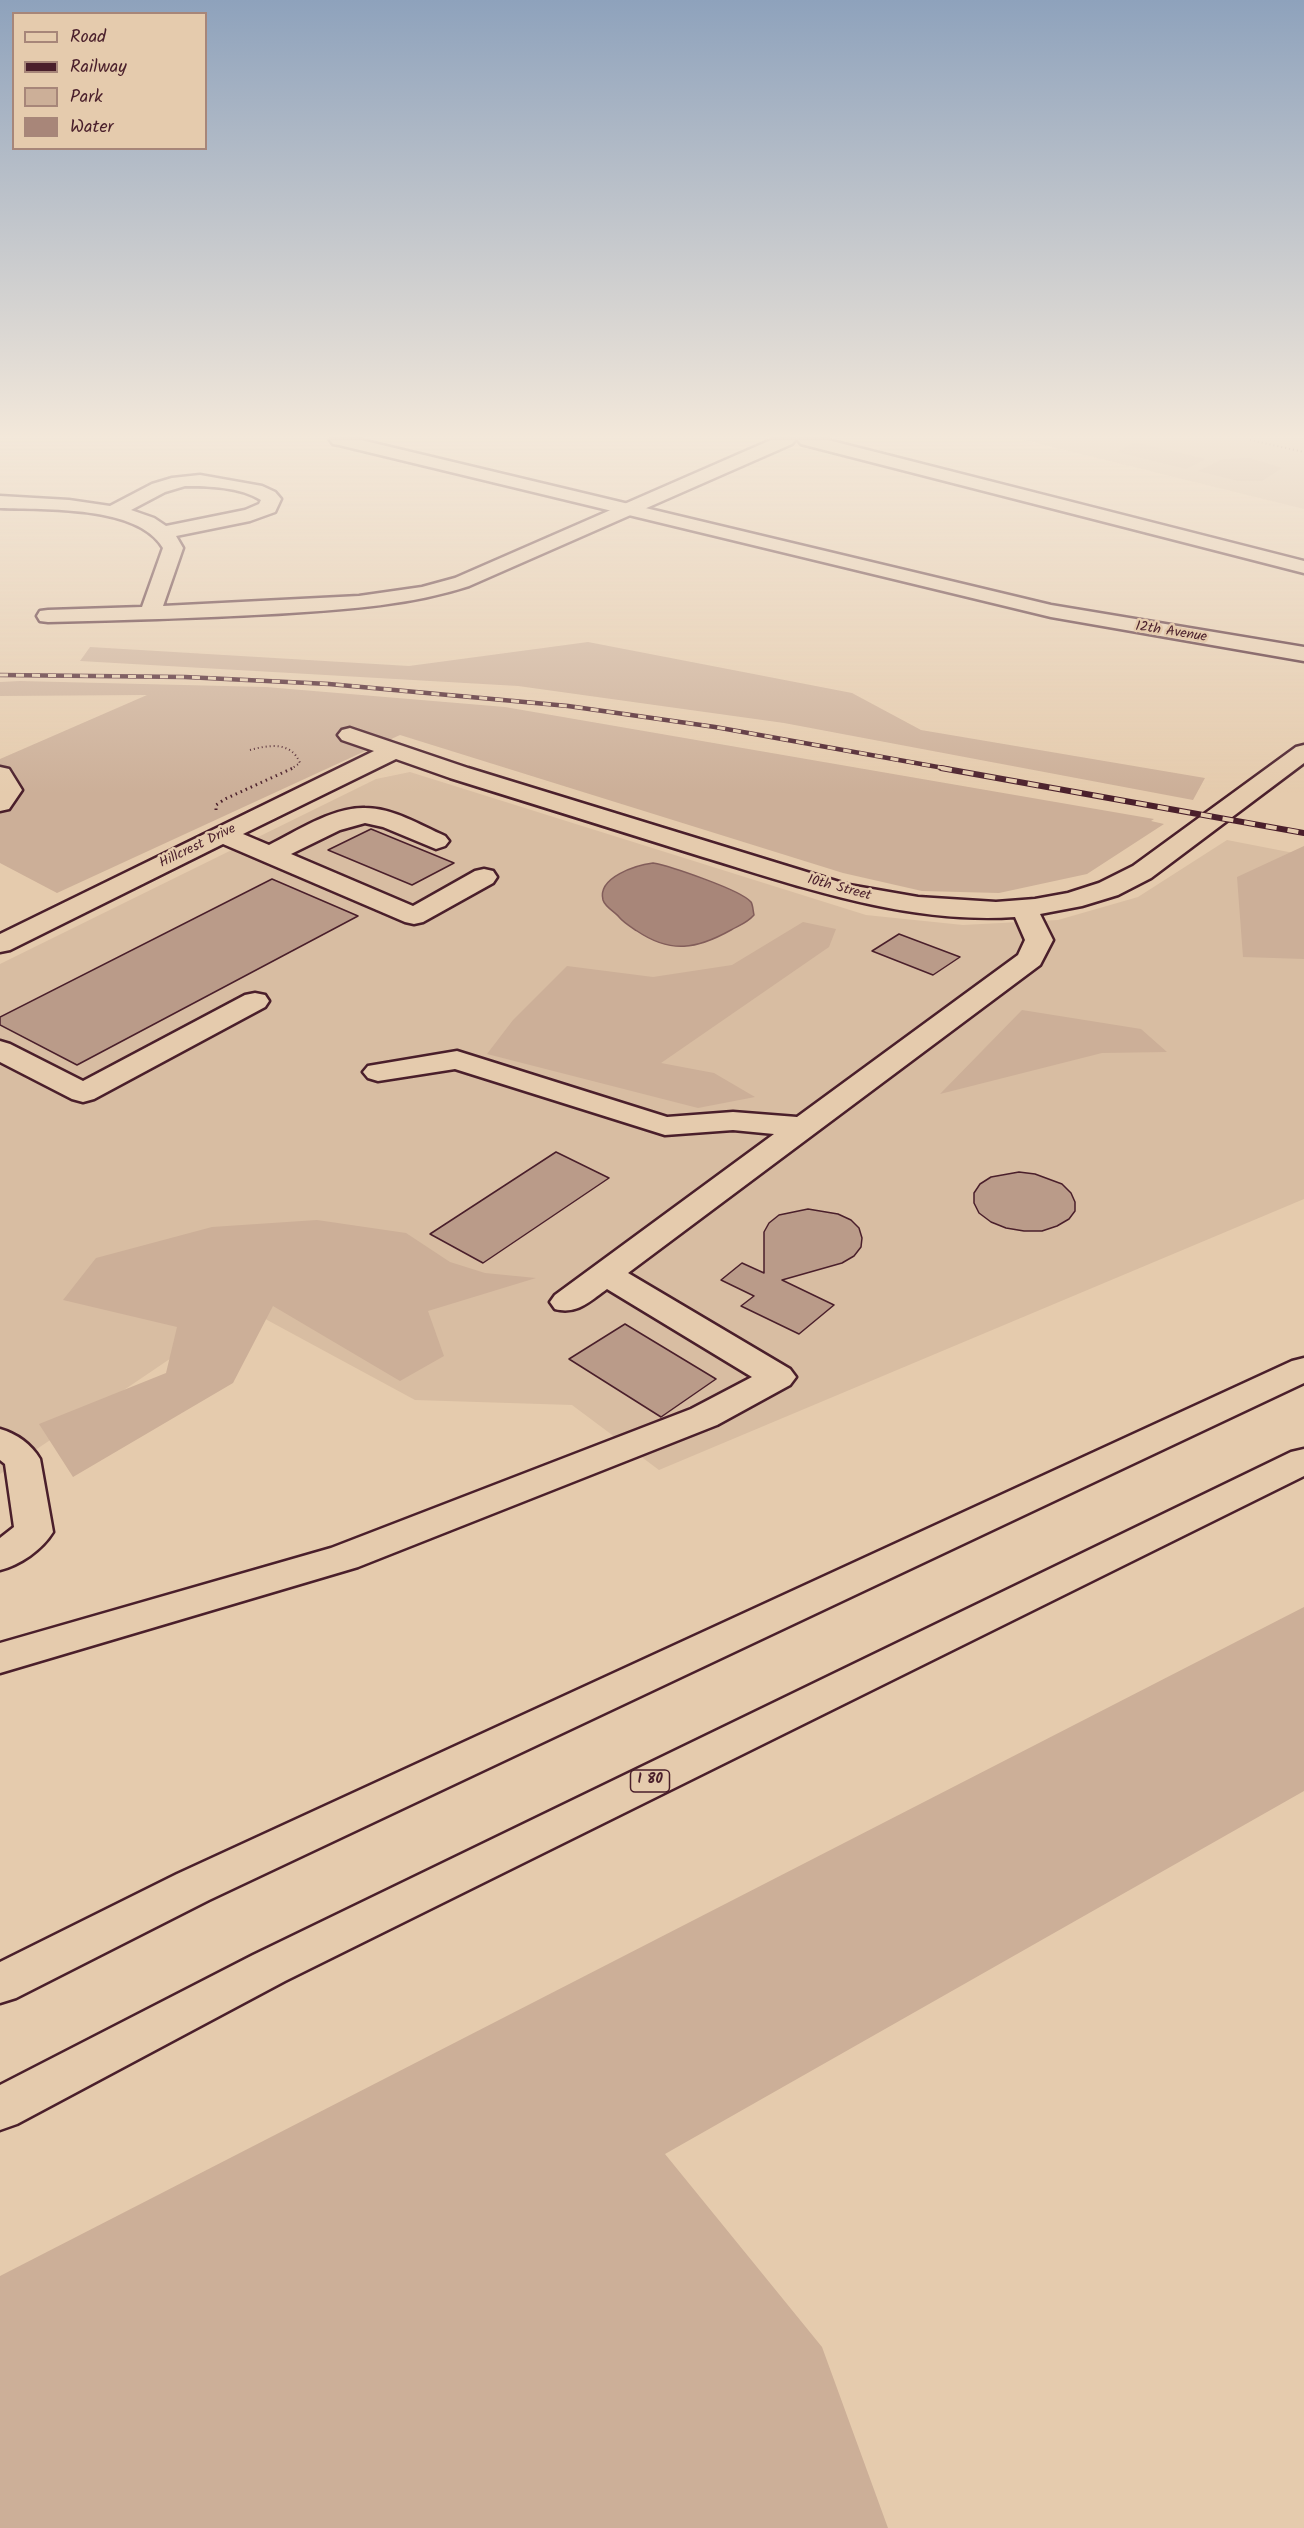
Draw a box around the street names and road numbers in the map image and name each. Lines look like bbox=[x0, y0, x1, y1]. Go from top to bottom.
street label: 12th Avenue bbox=[1134, 619, 1208, 647]
street label: Hillcrest Drive bbox=[157, 821, 239, 873]
street label: 10th Street bbox=[805, 872, 873, 906]
road number: I 80 bbox=[630, 1770, 670, 1792]

